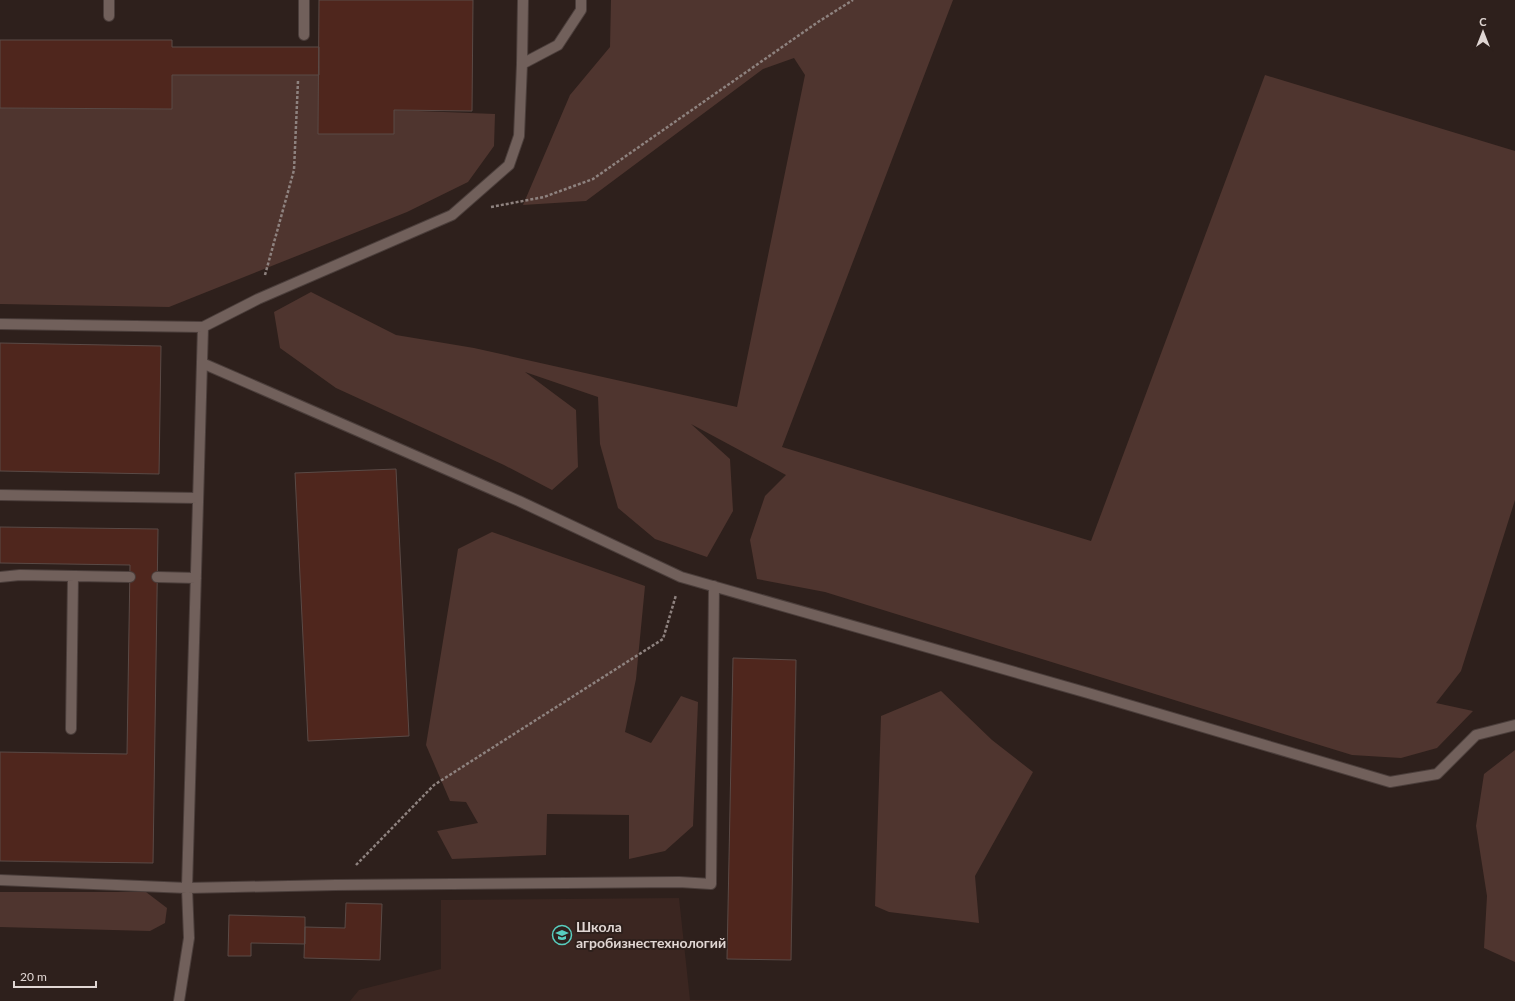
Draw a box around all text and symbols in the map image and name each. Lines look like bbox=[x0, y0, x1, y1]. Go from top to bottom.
north arrow bbox=[1463, 12, 1503, 52]
text: С bbox=[1479, 15, 1487, 28]
place label: Школа агробизнестехнологий bbox=[576, 918, 726, 951]
school or university icon: Школа агробизнестехнологий bbox=[551, 924, 573, 946]
scale bar bbox=[14, 963, 96, 989]
text: 20 m bbox=[20, 969, 47, 984]

